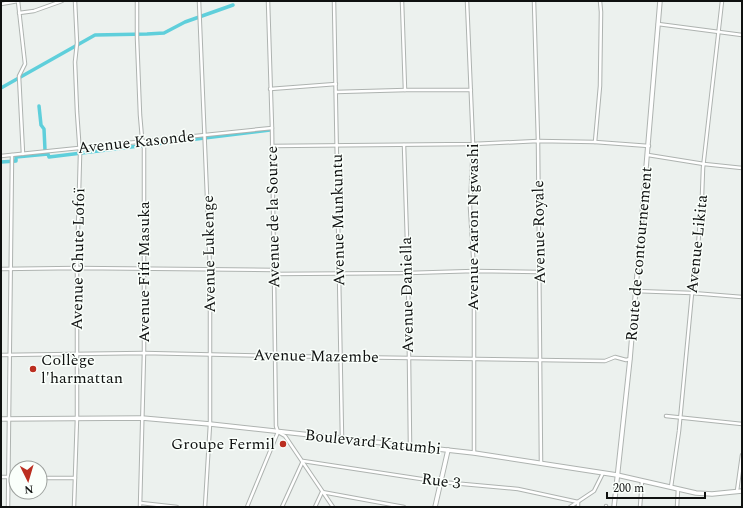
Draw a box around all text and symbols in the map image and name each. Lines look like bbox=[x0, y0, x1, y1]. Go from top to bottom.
street label: Avenue Kasonde bbox=[76, 124, 196, 160]
street label: Avenue Aaron Ngwashi bbox=[461, 143, 485, 311]
street label: Avenue de la Source bbox=[260, 146, 286, 288]
street label: Avenue Munkuntu bbox=[325, 154, 351, 286]
street label: Route de contournement bbox=[619, 165, 659, 342]
street label: Avenue Royale bbox=[526, 180, 552, 284]
street label: Avenue Chute Lofoï bbox=[65, 188, 91, 330]
street label: Avenue Likita bbox=[680, 193, 714, 295]
street label: Avenue Lukenge bbox=[196, 195, 222, 313]
street label: Avenue Fifi Masuka bbox=[132, 201, 156, 343]
street label: Avenue Daniella bbox=[394, 237, 420, 353]
street label: Avenue Mazembe bbox=[253, 343, 379, 369]
place label: Collège l'harmattan bbox=[41, 348, 123, 390]
marker: Collège l'harmattan bbox=[28, 364, 38, 374]
street label: Boulevard Katumbi bbox=[304, 423, 442, 461]
place label: Groupe Fermil bbox=[171, 432, 275, 456]
marker: Groupe Fermil bbox=[278, 439, 288, 449]
north arrow bbox=[8, 460, 48, 500]
street label: Rue 3 bbox=[420, 467, 462, 495]
scale bar bbox=[607, 474, 705, 500]
text: 200 m bbox=[613, 479, 644, 498]
text: N bbox=[24, 481, 34, 498]

